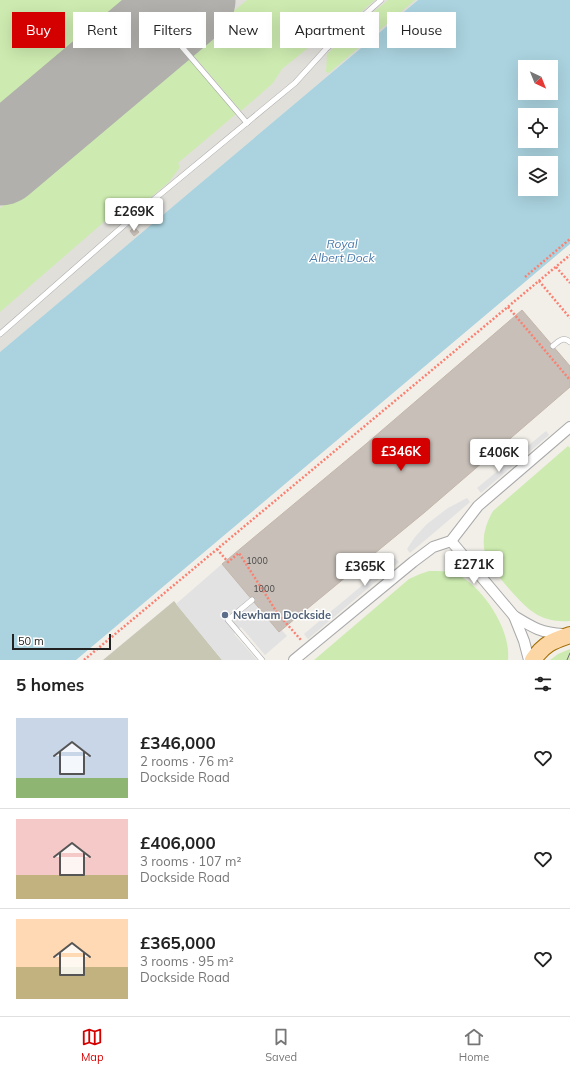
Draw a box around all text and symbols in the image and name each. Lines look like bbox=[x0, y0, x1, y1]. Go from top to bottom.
chip: Buy bbox=[12, 12, 65, 48]
chip: Rent bbox=[73, 12, 131, 48]
chip: Filters bbox=[139, 12, 206, 48]
chip: New bbox=[214, 12, 272, 48]
chip: Apartment bbox=[280, 12, 379, 48]
chip: House bbox=[387, 12, 456, 48]
north arrow bbox=[518, 60, 558, 100]
map controls bbox=[518, 60, 558, 196]
button: locate bbox=[518, 108, 558, 148]
button: layers bbox=[518, 156, 558, 196]
pin: £269K bbox=[106, 198, 162, 232]
text: £269K bbox=[114, 203, 154, 219]
water label: Royal Albert Dock bbox=[308, 236, 375, 265]
pin: £346K bbox=[373, 438, 429, 472]
pin: £406K bbox=[471, 439, 527, 473]
text: £346K bbox=[381, 443, 421, 459]
text: £406K bbox=[479, 444, 519, 460]
pin: £271K bbox=[446, 551, 502, 585]
pin: £365K bbox=[337, 553, 393, 587]
house number: 1000 bbox=[246, 555, 268, 566]
text: £271K bbox=[454, 556, 494, 572]
text: £365K bbox=[345, 558, 385, 574]
house number: 1000 bbox=[253, 583, 275, 594]
place label: Newham Dockside bbox=[233, 608, 331, 622]
marker: Newham Dockside bbox=[220, 610, 230, 620]
scale bar bbox=[12, 632, 111, 651]
text: 50 m bbox=[18, 634, 44, 648]
icon: filters bbox=[532, 673, 554, 695]
text: 5 homes bbox=[16, 674, 84, 695]
text: £346,000 bbox=[140, 732, 216, 753]
icon: home bbox=[48, 734, 96, 782]
icon: heart bbox=[532, 747, 554, 769]
text: 2 rooms · 76 m² bbox=[140, 753, 234, 769]
text: Dockside Road bbox=[140, 769, 230, 785]
text: £406,000 bbox=[140, 832, 216, 853]
icon: home bbox=[48, 835, 96, 883]
icon: heart bbox=[532, 848, 554, 870]
text: 3 rooms · 107 m² bbox=[140, 853, 241, 869]
text: Dockside Road bbox=[140, 869, 230, 885]
text: £365,000 bbox=[140, 932, 216, 953]
icon: home bbox=[48, 935, 96, 983]
icon: heart bbox=[532, 948, 554, 970]
text: 3 rooms · 95 m² bbox=[140, 953, 234, 969]
text: Dockside Road bbox=[140, 969, 230, 985]
tab: Map bbox=[81, 1026, 104, 1064]
tab: Saved bbox=[265, 1026, 297, 1064]
tab: Home bbox=[459, 1026, 489, 1064]

